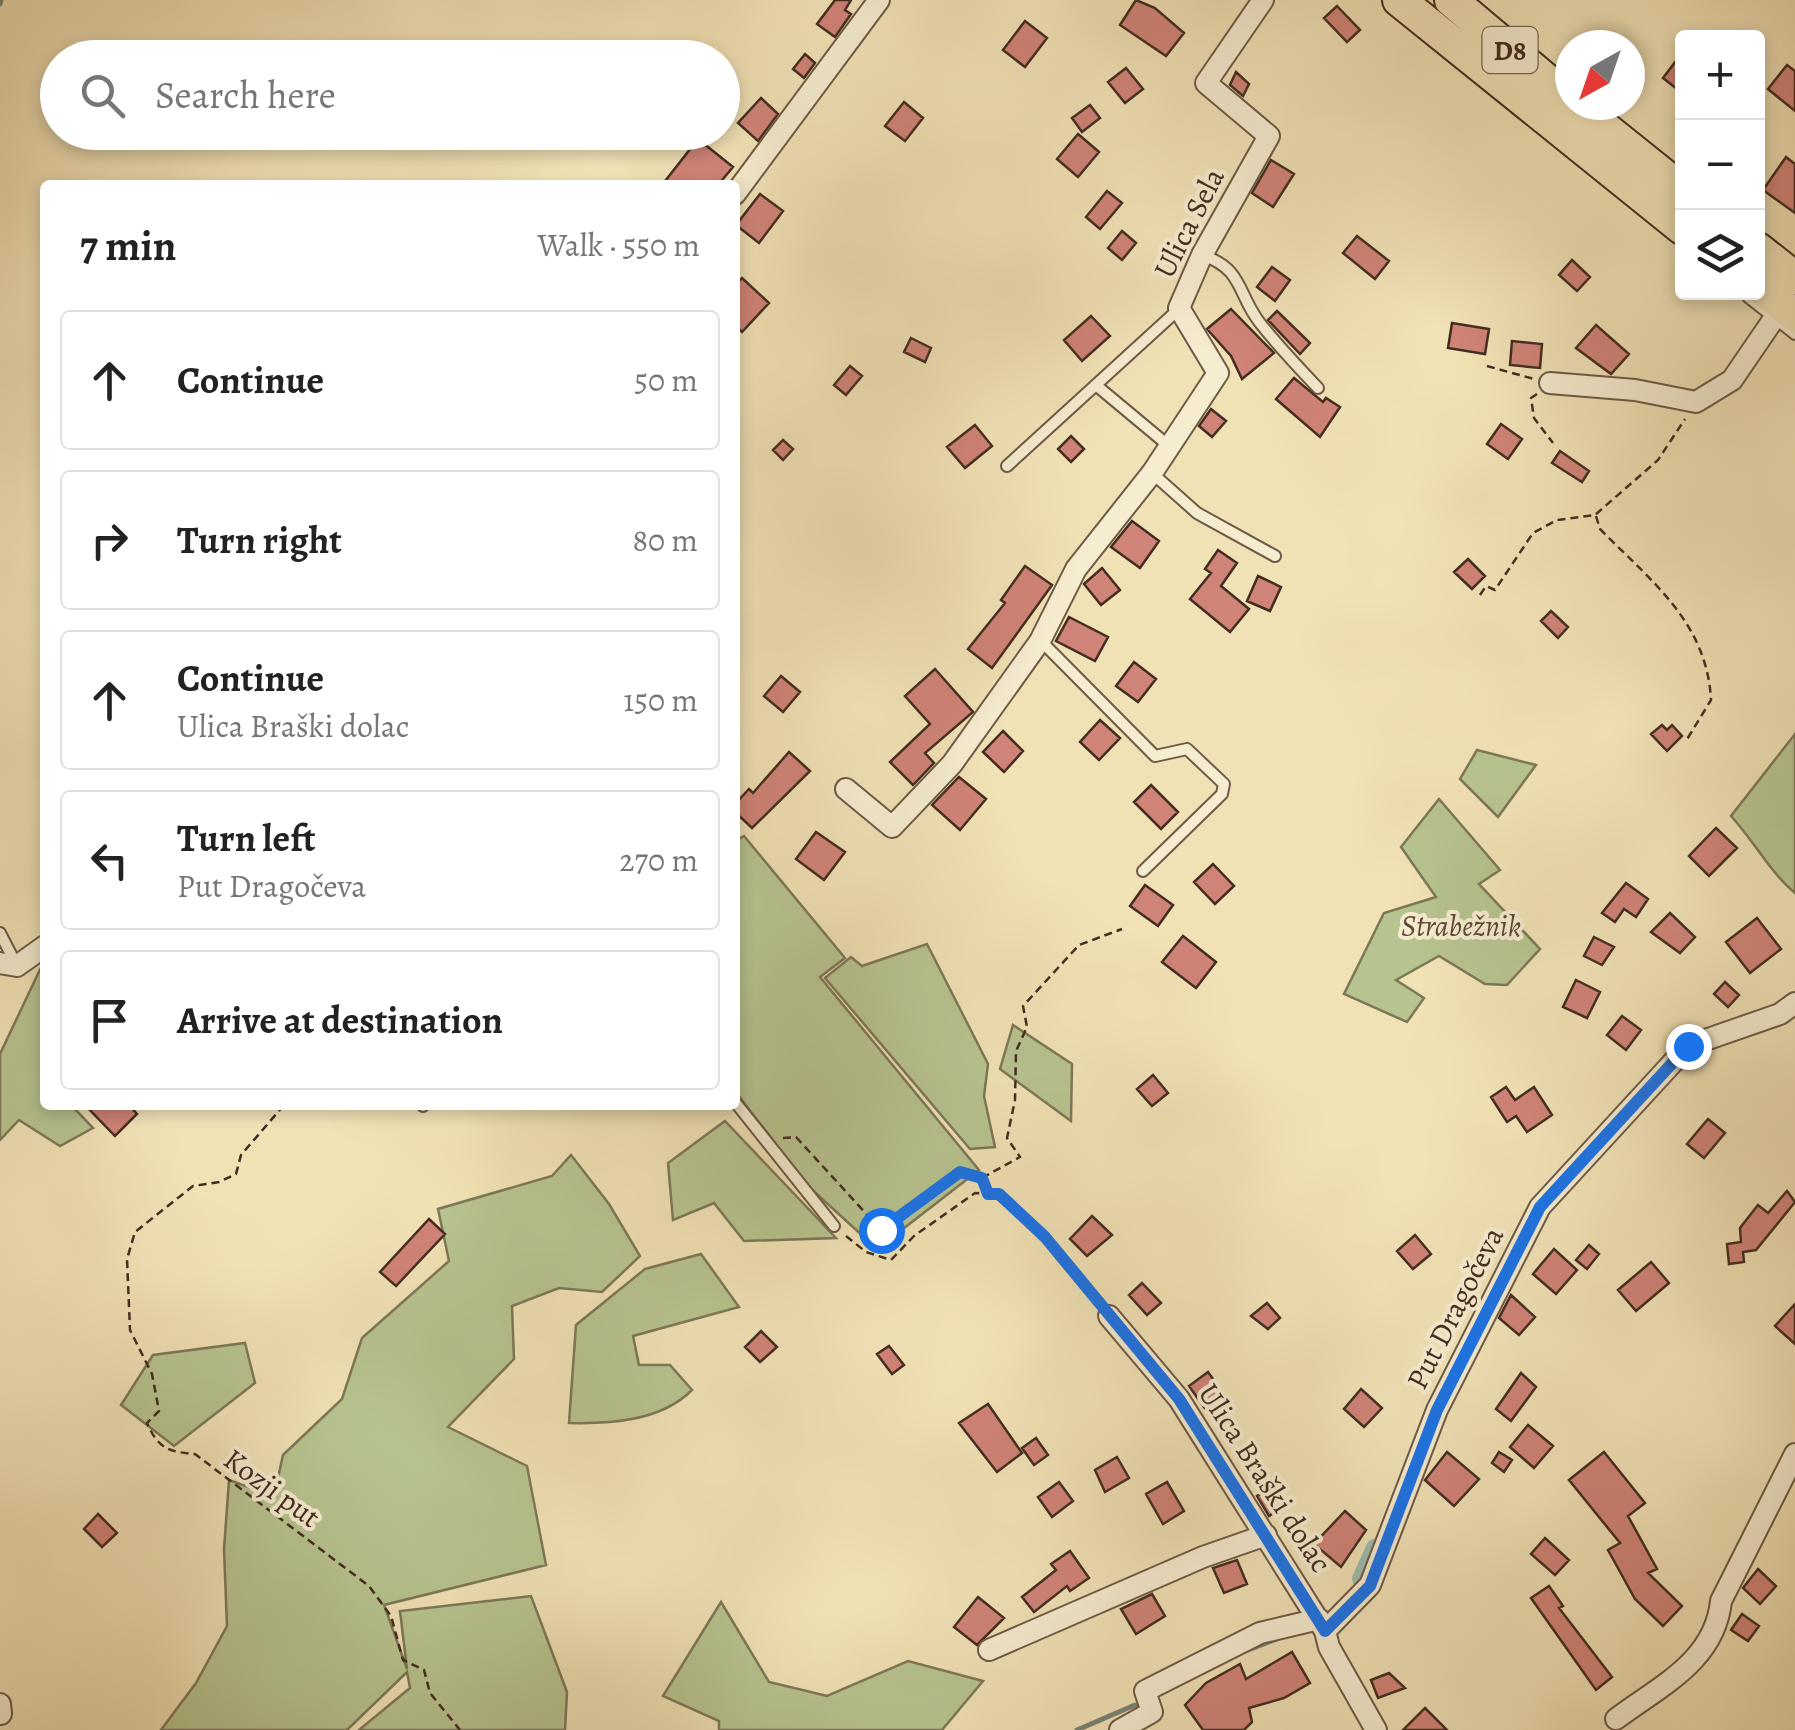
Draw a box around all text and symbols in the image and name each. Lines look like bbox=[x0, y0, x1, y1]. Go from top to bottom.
road number: D8 bbox=[1482, 27, 1538, 73]
north arrow bbox=[1555, 30, 1645, 120]
map controls bbox=[1675, 30, 1765, 300]
button: + bbox=[1675, 30, 1765, 120]
search box bbox=[40, 40, 740, 150]
icon: search bbox=[75, 68, 130, 123]
text: Search here bbox=[155, 69, 336, 121]
button: − bbox=[1675, 120, 1765, 210]
street label: Ulica Sela bbox=[1144, 161, 1234, 285]
button: layers bbox=[1675, 210, 1765, 300]
text: 7 min bbox=[80, 217, 176, 274]
text: Walk · 550 m bbox=[538, 223, 700, 267]
icon: ahead bbox=[82, 353, 137, 408]
text: Continue bbox=[177, 354, 324, 406]
text: 50 m bbox=[634, 358, 698, 402]
icon: right bbox=[82, 513, 137, 568]
text: Turn right bbox=[177, 514, 342, 566]
text: 80 m bbox=[632, 518, 698, 562]
text: Continue bbox=[177, 652, 324, 704]
icon: ahead bbox=[82, 673, 137, 728]
text: 150 m bbox=[623, 678, 698, 722]
text: Ulica Braški dolac bbox=[177, 704, 409, 748]
text: Turn left bbox=[177, 812, 316, 864]
icon: left bbox=[82, 833, 137, 888]
text: 270 m bbox=[619, 838, 698, 882]
text: Put Dragočeva bbox=[177, 864, 366, 908]
park label: Strabežnik bbox=[1401, 906, 1521, 946]
icon: arrive bbox=[82, 993, 137, 1048]
text: Arrive at destination bbox=[177, 994, 503, 1046]
route end bbox=[1666, 1024, 1712, 1070]
route start bbox=[859, 1208, 905, 1254]
street label: Put Dragočeva bbox=[1397, 1220, 1513, 1396]
street label: Ulica Braški dolac bbox=[1189, 1376, 1341, 1580]
street label: Kozji put bbox=[216, 1439, 329, 1537]

